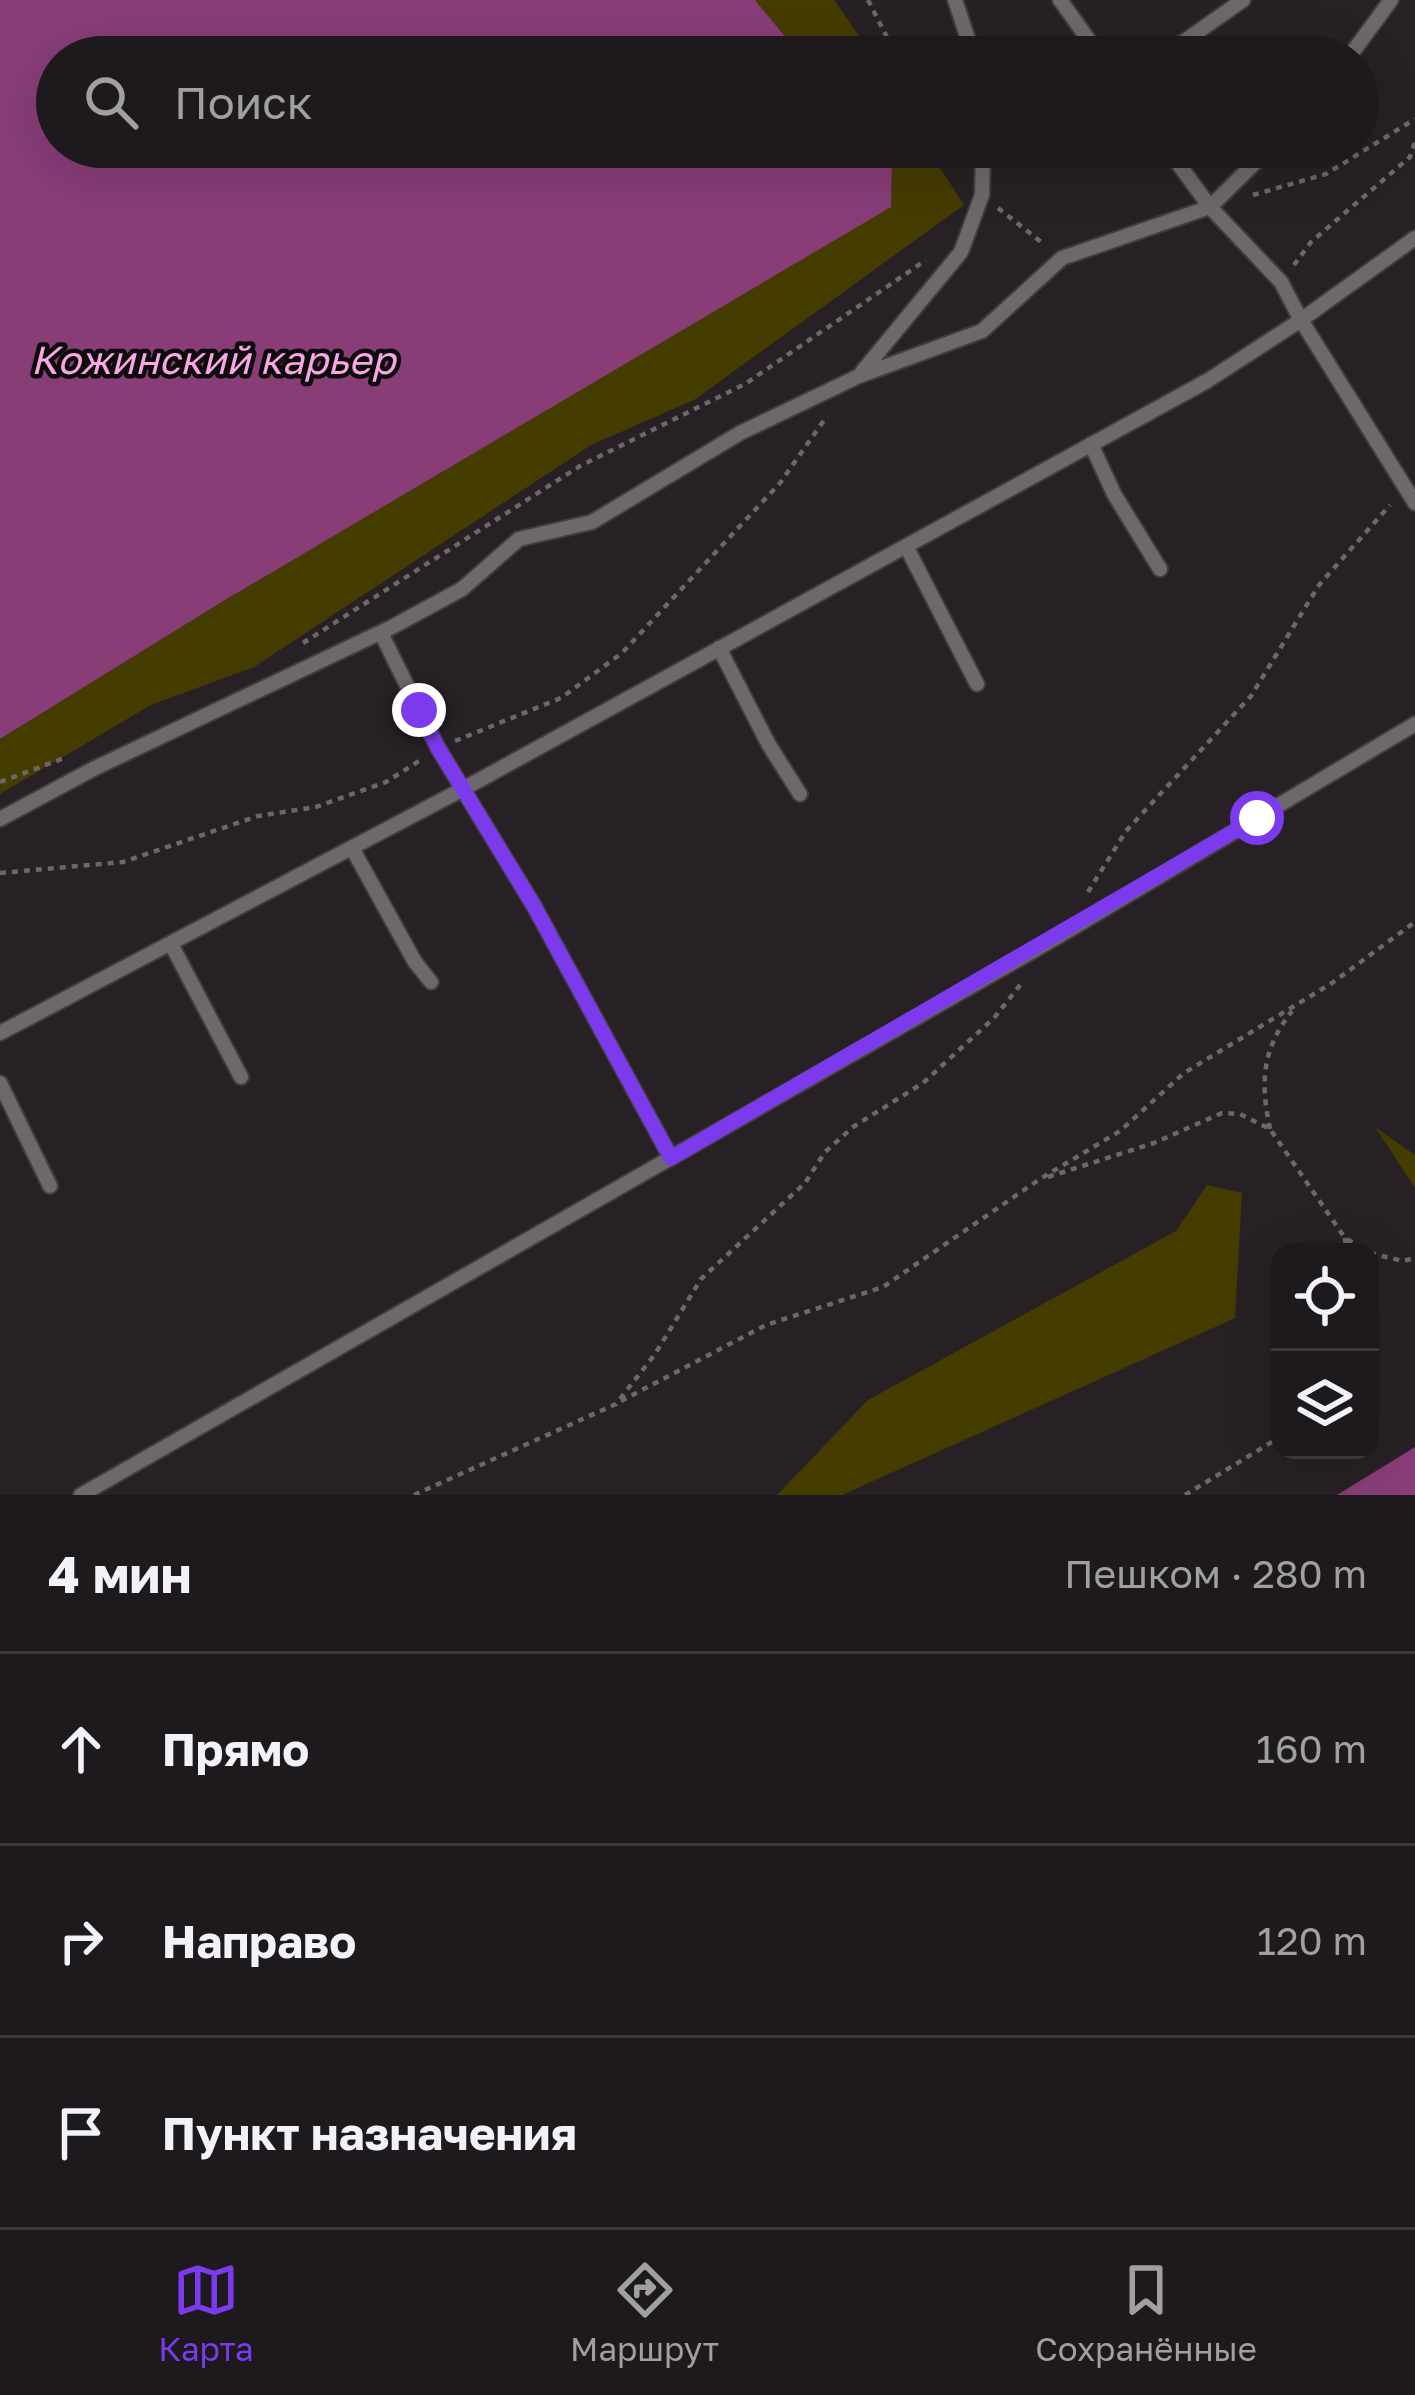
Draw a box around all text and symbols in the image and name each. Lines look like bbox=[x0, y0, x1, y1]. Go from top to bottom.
search box bbox=[36, 36, 1379, 168]
icon: search bbox=[78, 69, 144, 135]
text: Поиск bbox=[174, 75, 313, 129]
water label: Кожинский карьер bbox=[31, 336, 398, 383]
route end bbox=[392, 683, 446, 737]
route start bbox=[1230, 791, 1284, 845]
map controls bbox=[1271, 1243, 1379, 1459]
button: locate bbox=[1271, 1243, 1379, 1351]
button: layers bbox=[1271, 1351, 1379, 1459]
text: 4 мин bbox=[48, 1543, 192, 1604]
text: Пешком · 280 m bbox=[1064, 1550, 1367, 1597]
icon: ahead bbox=[48, 1716, 114, 1782]
text: Прямо bbox=[162, 1722, 309, 1776]
text: 160 m bbox=[1256, 1725, 1367, 1772]
icon: right bbox=[48, 1908, 114, 1974]
text: Направо bbox=[162, 1914, 356, 1968]
text: 120 m bbox=[1257, 1917, 1367, 1964]
icon: arrive bbox=[48, 2100, 114, 2166]
text: Пункт назначения bbox=[162, 2106, 577, 2160]
tab: Карта bbox=[158, 2257, 254, 2368]
tab: Маршрут bbox=[570, 2257, 719, 2368]
tab: Сохранённые bbox=[1035, 2257, 1257, 2368]

